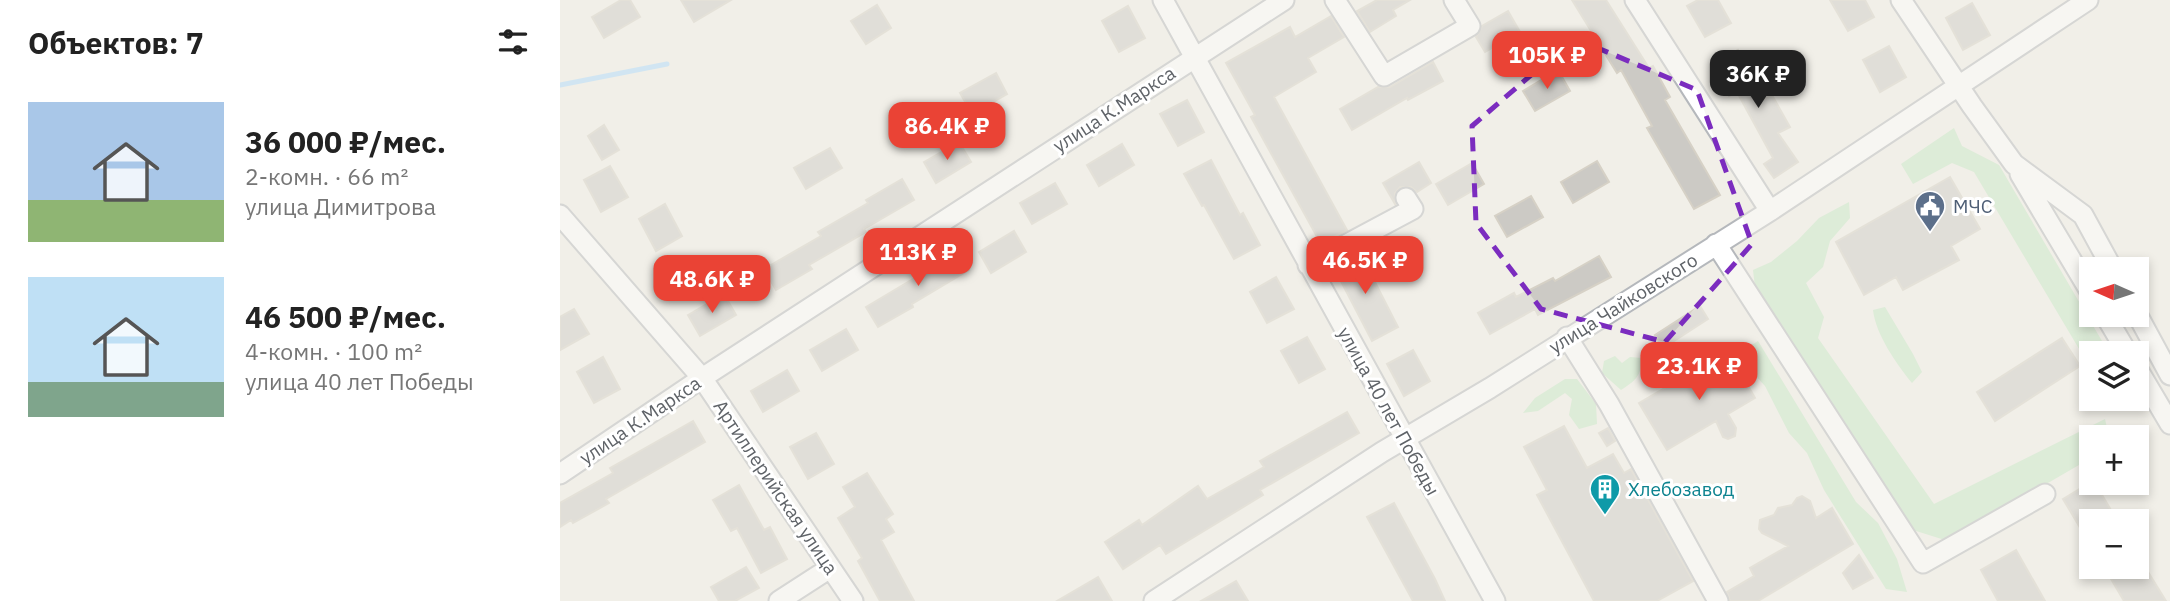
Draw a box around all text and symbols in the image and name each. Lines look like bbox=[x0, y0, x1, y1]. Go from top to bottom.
text: Объектов: 7 bbox=[28, 23, 204, 62]
icon: filters bbox=[494, 23, 532, 61]
pin: 105K ₽ bbox=[1490, 32, 1604, 91]
text: 105K ₽ bbox=[1508, 39, 1586, 69]
pin: 36K ₽ bbox=[1709, 50, 1807, 110]
text: 36K ₽ bbox=[1726, 58, 1790, 88]
street label: улица К.Маркса bbox=[1048, 60, 1180, 158]
pin: 86.4K ₽ bbox=[882, 102, 1012, 162]
text: 86.4K ₽ bbox=[904, 110, 990, 140]
text: 36 000 ₽/мес. bbox=[245, 122, 446, 161]
icon: home bbox=[84, 130, 168, 214]
text: 2-комн. · 66 m² bbox=[245, 161, 408, 191]
public building icon: МЧС bbox=[1913, 189, 1947, 233]
text: улица Димитрова bbox=[245, 191, 436, 221]
place label: МЧС bbox=[1953, 194, 1993, 218]
pin: 113K ₽ bbox=[861, 229, 975, 288]
text: 113K ₽ bbox=[879, 236, 957, 266]
pin: 46.5K ₽ bbox=[1300, 236, 1430, 296]
text: 46.5K ₽ bbox=[1322, 244, 1408, 274]
street label: улица Чайковского bbox=[1544, 248, 1702, 358]
pin: 48.6K ₽ bbox=[647, 256, 777, 315]
north arrow bbox=[2079, 257, 2149, 327]
map controls bbox=[2079, 257, 2149, 579]
text: 48.6K ₽ bbox=[669, 263, 755, 293]
text: 46 500 ₽/мес. bbox=[245, 297, 446, 336]
icon: home bbox=[84, 305, 168, 389]
street label: улица 40 лет Победы bbox=[1333, 323, 1445, 499]
text: 4-комн. · 100 m² bbox=[245, 336, 422, 366]
button: layers bbox=[2079, 341, 2149, 411]
pin: 23.1K ₽ bbox=[1634, 342, 1764, 402]
text: 23.1K ₽ bbox=[1656, 350, 1742, 380]
text: улица 40 лет Победы bbox=[245, 366, 474, 396]
street label: улица К.Маркса bbox=[575, 371, 705, 469]
street label: Артиллерийская улица bbox=[709, 395, 843, 579]
button: + bbox=[2079, 425, 2149, 495]
building icon: Хлебозавод bbox=[1588, 472, 1622, 516]
place label: Хлебозавод bbox=[1628, 477, 1734, 501]
button: − bbox=[2079, 509, 2149, 579]

